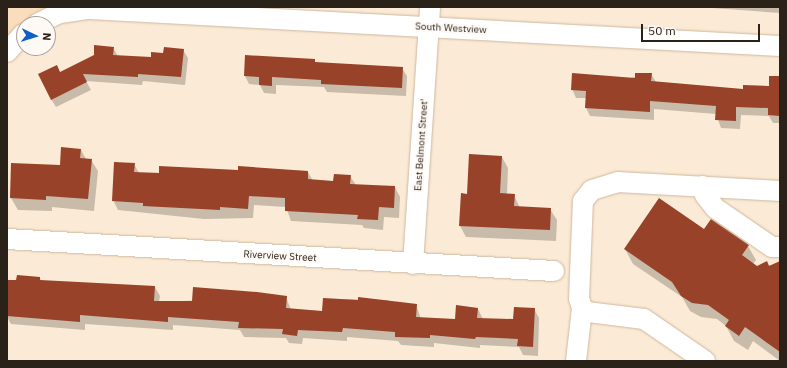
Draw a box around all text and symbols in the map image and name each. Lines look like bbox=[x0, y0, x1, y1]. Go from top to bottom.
north arrow bbox=[16, 16, 56, 56]
scale bar bbox=[643, 16, 762, 42]
street label: South Westview bbox=[415, 20, 487, 36]
text: 50 m bbox=[648, 23, 676, 38]
text: N bbox=[40, 32, 54, 41]
street label: East Belmont Street' bbox=[412, 99, 430, 191]
street label: Riverview Street bbox=[243, 248, 317, 264]

